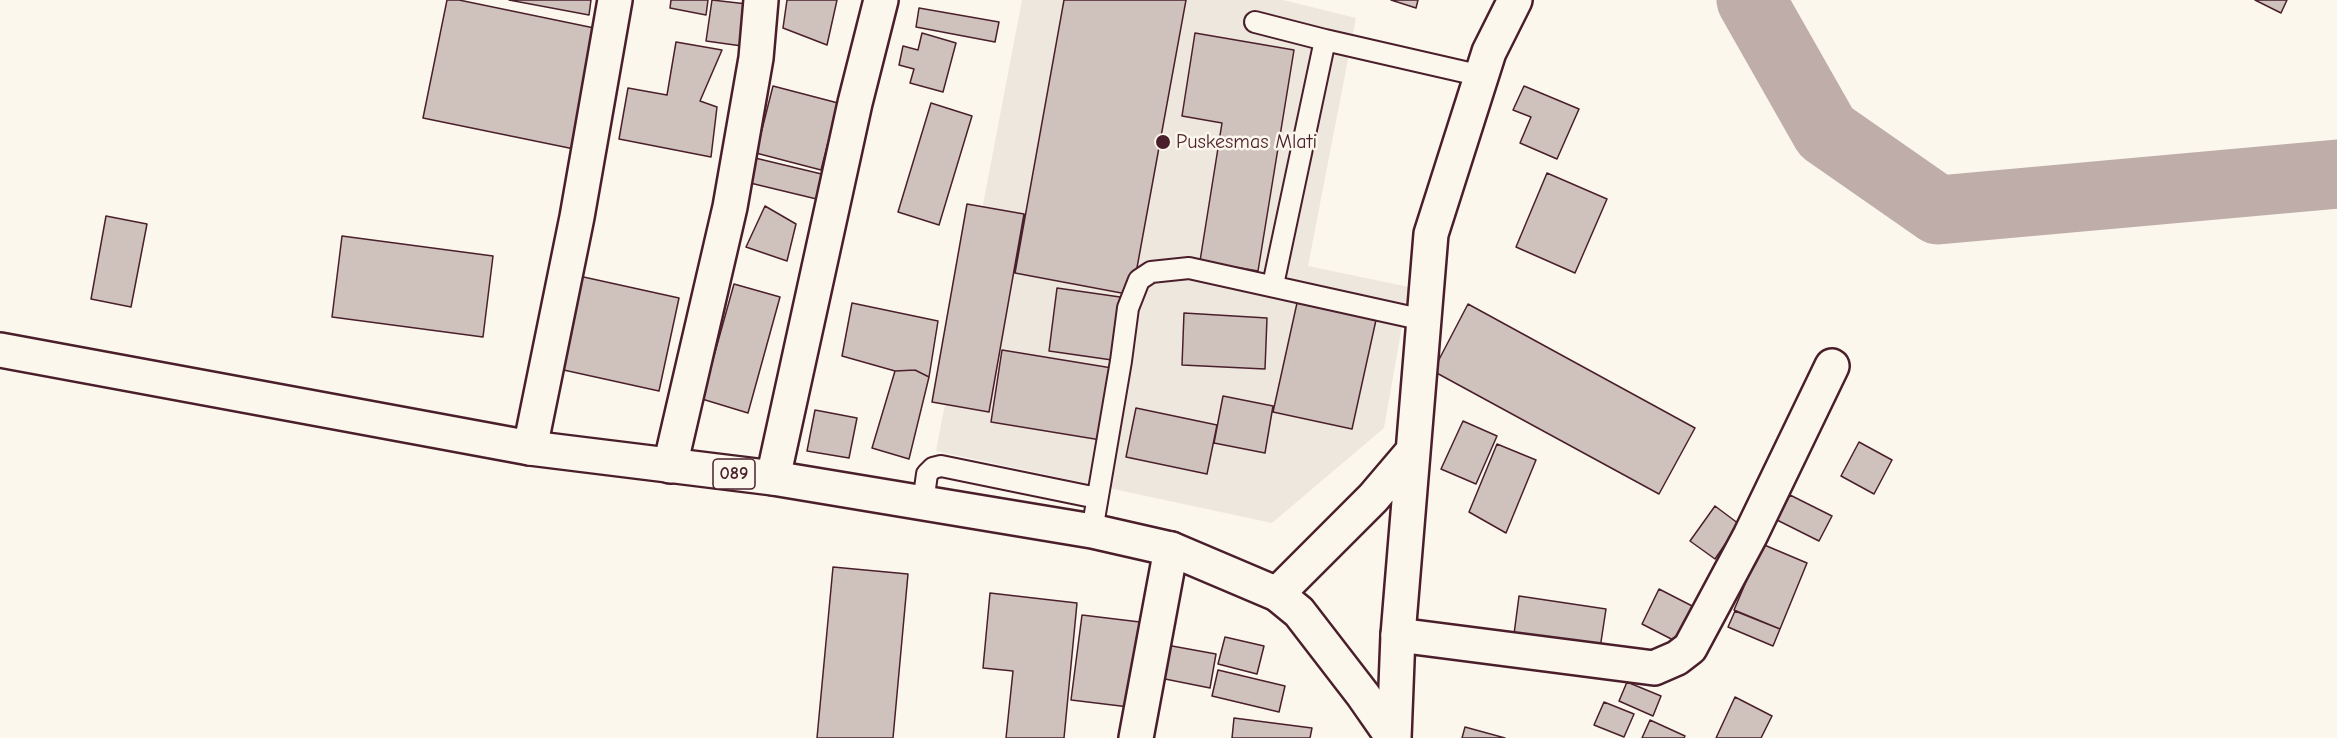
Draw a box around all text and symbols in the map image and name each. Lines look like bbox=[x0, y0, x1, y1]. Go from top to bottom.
place label: Puskesmas Mlati bbox=[1176, 130, 1317, 154]
marker: Puskesmas Mlati bbox=[1154, 133, 1172, 151]
road number: 089 bbox=[713, 459, 755, 489]

